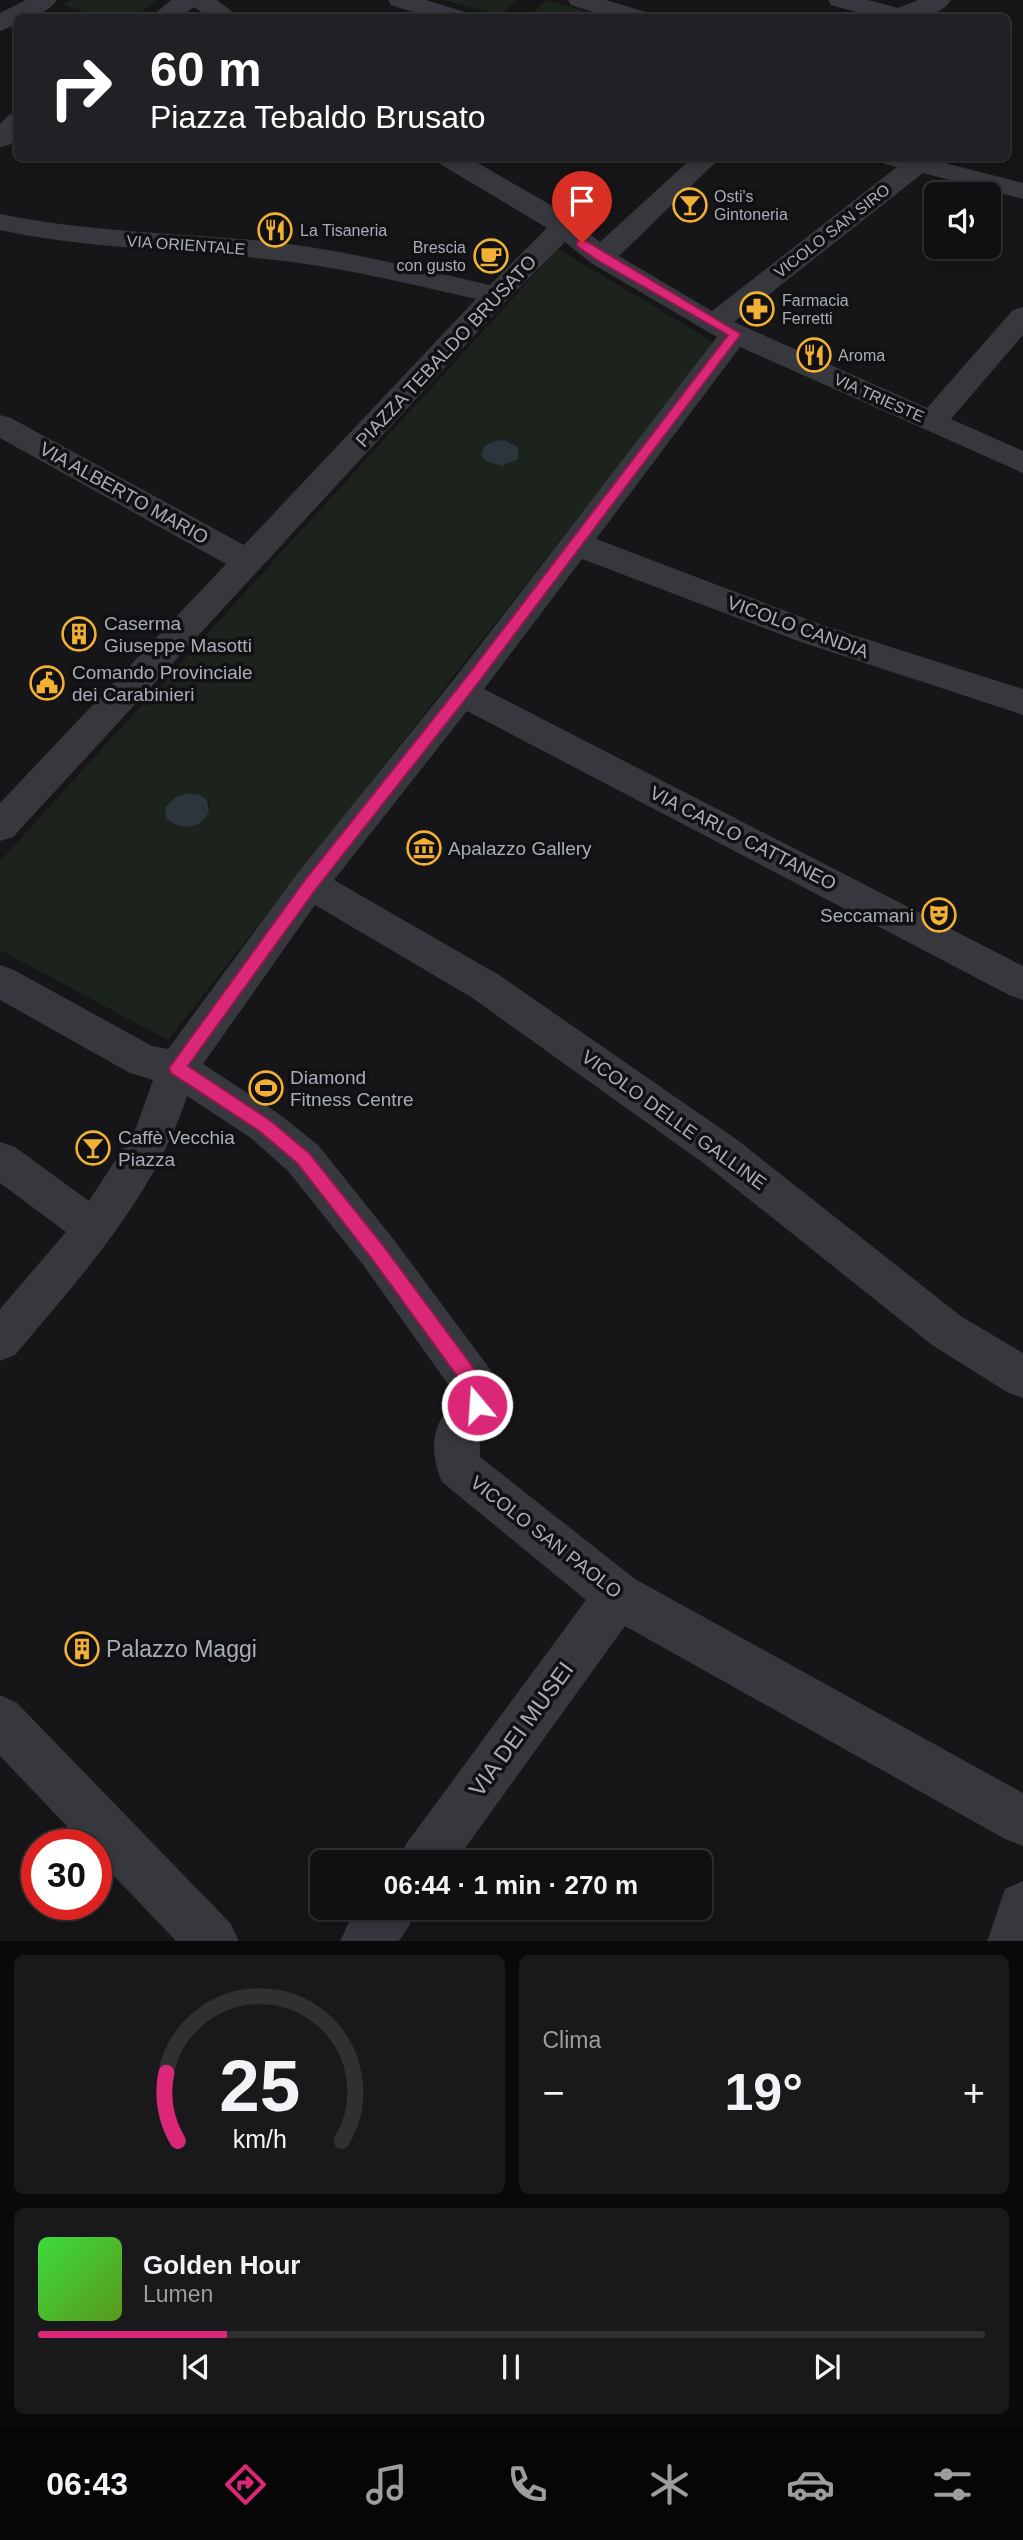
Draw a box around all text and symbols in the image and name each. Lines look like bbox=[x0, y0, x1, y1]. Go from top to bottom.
icon: right bbox=[35, 42, 126, 133]
text: 60 m bbox=[150, 42, 262, 96]
text: Piazza Tebaldo Brusato bbox=[150, 99, 486, 135]
pin bbox=[552, 171, 612, 243]
street label: VICOLO SAN SIRO bbox=[771, 181, 893, 281]
icon: arrive bbox=[563, 182, 601, 220]
map controls bbox=[924, 182, 1001, 259]
button: sound bbox=[924, 182, 1001, 259]
bar icon: Osti's Gintoneria bbox=[671, 186, 709, 224]
place label: Osti's Gintoneria bbox=[714, 188, 788, 223]
restaurant icon: La Tisaneria bbox=[256, 211, 294, 249]
place label: La Tisaneria bbox=[300, 222, 387, 239]
street label: VIA ORIENTALE bbox=[126, 232, 246, 258]
cafe icon: Brescia con gusto bbox=[472, 237, 510, 275]
place label: Brescia con gusto bbox=[397, 239, 466, 274]
street label: PIAZZA TEBALDO BRUSATO bbox=[352, 251, 540, 451]
pharmacy icon: Farmacia Ferretti bbox=[738, 290, 776, 328]
place label: Farmacia Ferretti bbox=[782, 292, 849, 327]
restaurant icon: Aroma bbox=[795, 336, 833, 374]
place label: Aroma bbox=[838, 347, 885, 364]
street label: VIA TRIESTE bbox=[831, 371, 927, 425]
street label: VIA ALBERTO MARIO bbox=[36, 438, 212, 548]
street label: VICOLO CANDIA bbox=[724, 592, 872, 662]
place label: Caserma Giuseppe Masotti bbox=[104, 613, 252, 656]
building icon: Caserma Giuseppe Masotti bbox=[60, 615, 98, 653]
place label: Comando Provinciale dei Carabinieri bbox=[72, 662, 253, 705]
public building icon: Comando Provinciale dei Carabinieri bbox=[28, 664, 66, 702]
street label: VIA CARLO CATTANEO bbox=[646, 782, 840, 894]
museum icon: Apalazzo Gallery bbox=[405, 829, 443, 867]
place label: Apalazzo Gallery bbox=[448, 838, 592, 859]
theatre icon: Seccamani bbox=[920, 896, 958, 934]
place label: Seccamani bbox=[820, 905, 914, 926]
street label: VICOLO DELLE GALLINE bbox=[578, 1046, 770, 1194]
place label: Diamond Fitness Centre bbox=[290, 1067, 414, 1110]
sports icon: Diamond Fitness Centre bbox=[247, 1069, 285, 1107]
place label: Caffè Vecchia Piazza bbox=[118, 1127, 235, 1170]
bar icon: Caffè Vecchia Piazza bbox=[74, 1129, 112, 1167]
position arrow bbox=[440, 1368, 514, 1442]
street label: VICOLO SAN PAOLO bbox=[466, 1472, 626, 1602]
building icon: Palazzo Maggi bbox=[63, 1630, 101, 1668]
place label: Palazzo Maggi bbox=[106, 1636, 257, 1662]
street label: VIA DEI MUSEI bbox=[464, 1657, 578, 1801]
speed limit sign: 30 bbox=[21, 1829, 112, 1920]
text: 06:44 · 1 min · 270 m bbox=[384, 1870, 638, 1900]
text: Clima bbox=[543, 2027, 601, 2053]
text: 25 bbox=[219, 2045, 300, 2126]
text: 19° bbox=[724, 2063, 803, 2121]
text: − bbox=[543, 2072, 565, 2114]
text: + bbox=[963, 2072, 985, 2114]
text: km/h bbox=[232, 2124, 286, 2152]
text: Golden Hour bbox=[143, 2250, 300, 2280]
text: Lumen bbox=[143, 2281, 213, 2307]
icon: previous bbox=[177, 2348, 215, 2386]
icon: pause bbox=[492, 2348, 530, 2386]
icon: next bbox=[808, 2348, 846, 2386]
icon: directions bbox=[221, 2460, 270, 2509]
icon: music bbox=[362, 2460, 411, 2509]
icon: phone bbox=[503, 2460, 552, 2509]
icon: climate bbox=[645, 2460, 694, 2509]
icon: car bbox=[786, 2460, 835, 2509]
icon: filters bbox=[928, 2460, 977, 2509]
text: 06:43 bbox=[46, 2466, 128, 2502]

